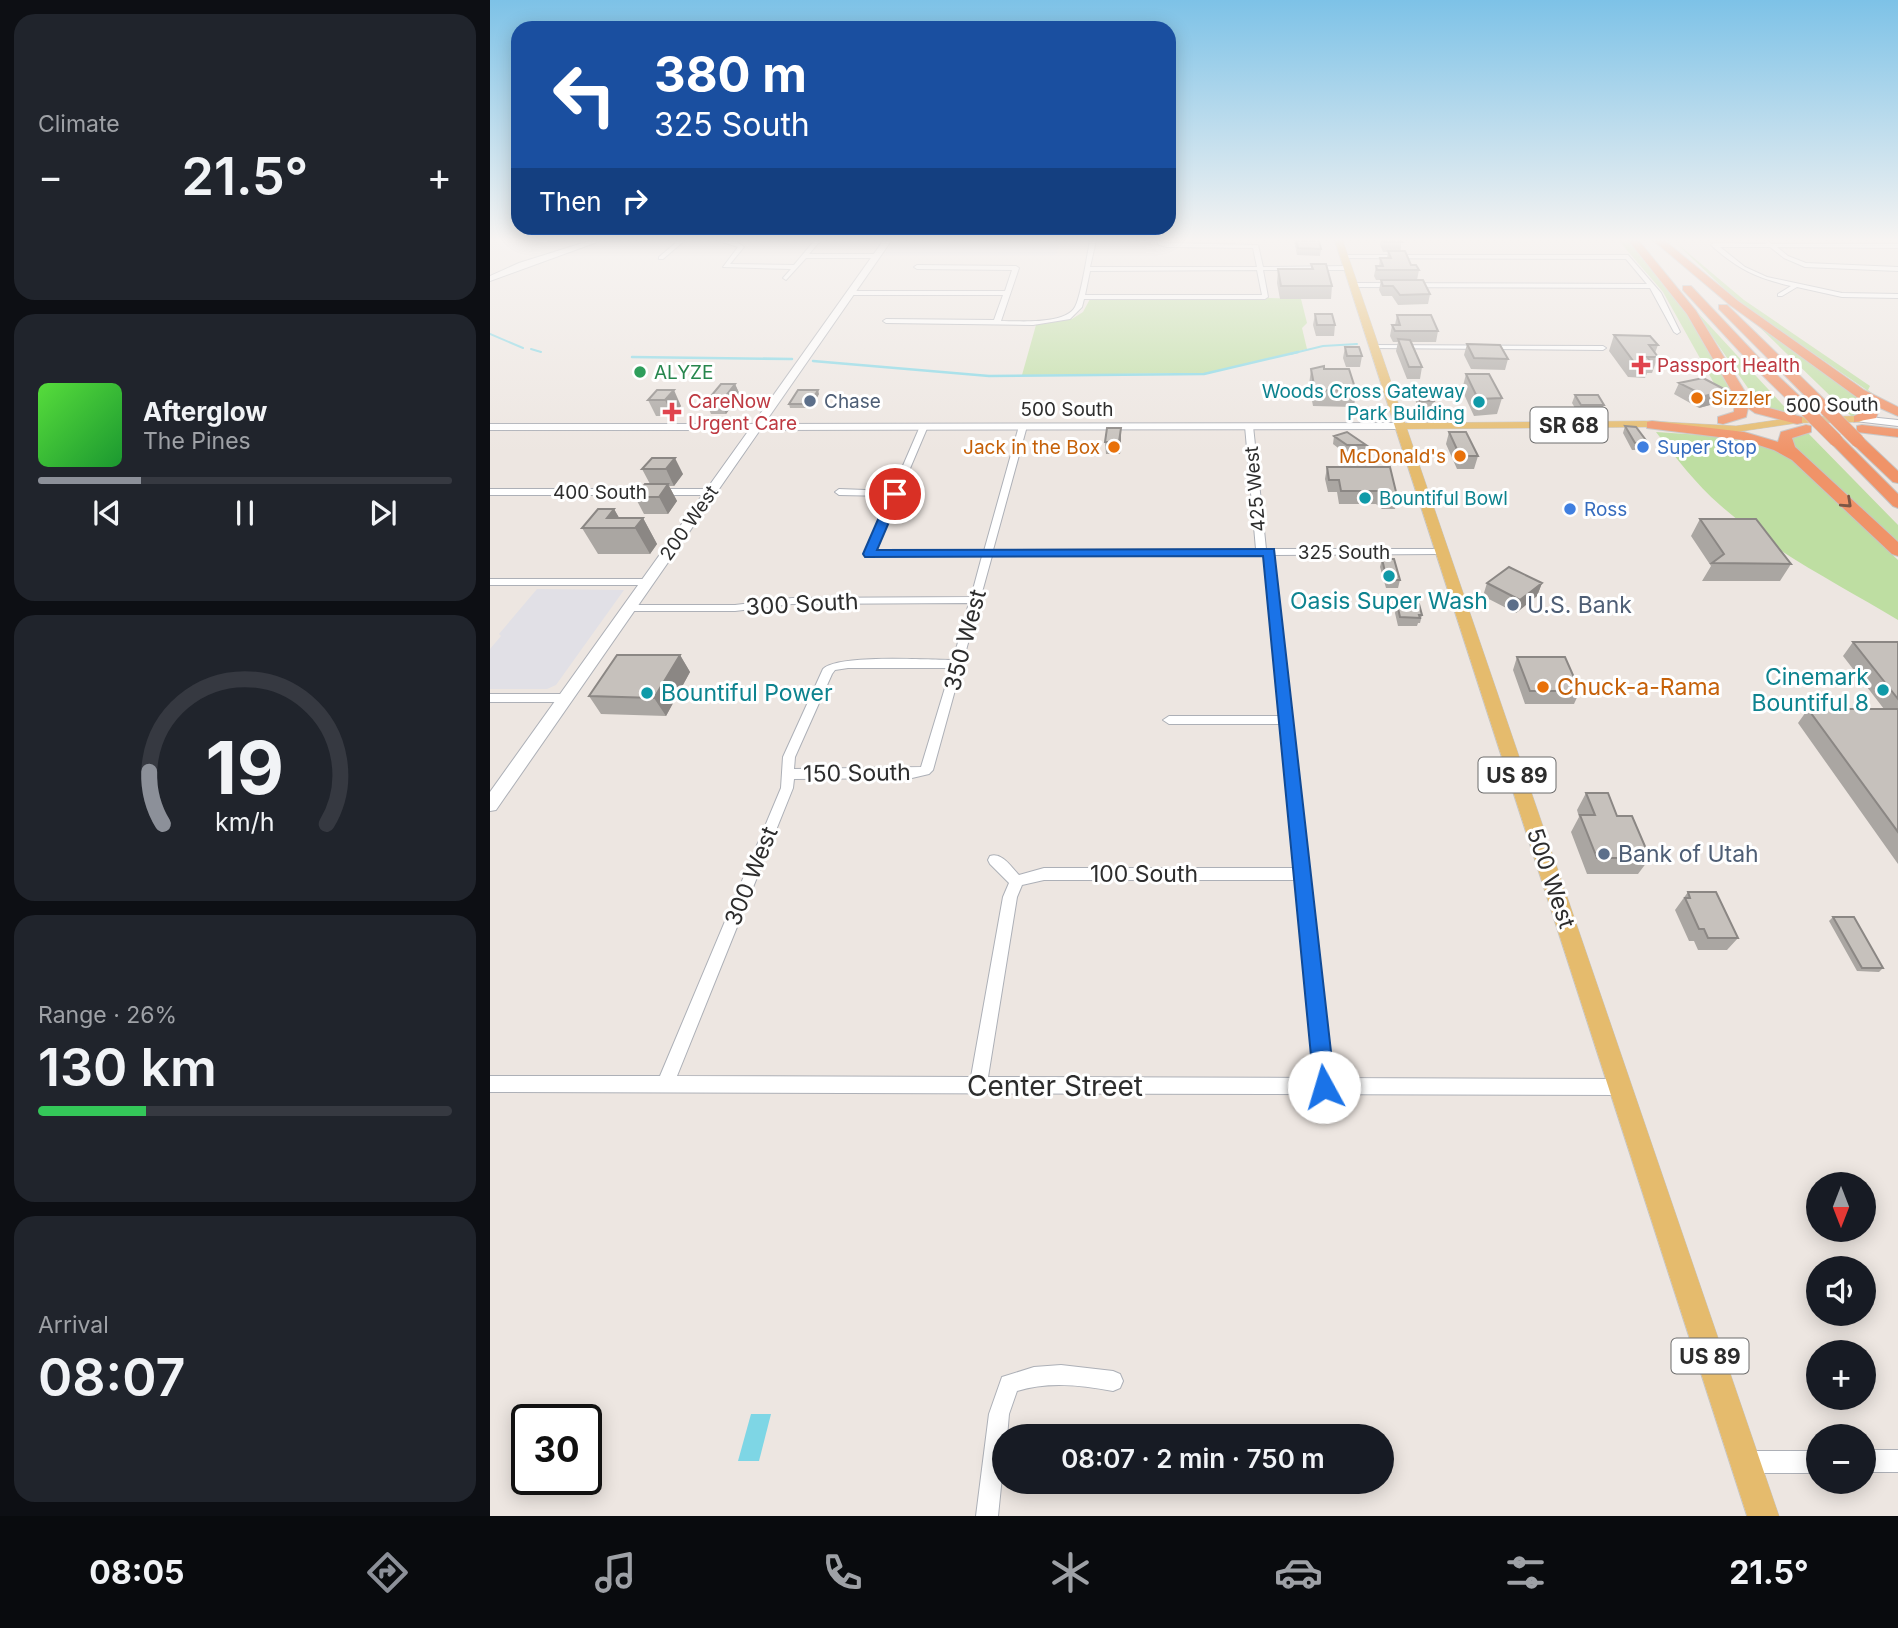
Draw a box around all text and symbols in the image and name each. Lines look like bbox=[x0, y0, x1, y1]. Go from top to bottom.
text: 380 m bbox=[654, 45, 807, 104]
icon: left bbox=[539, 49, 630, 140]
text: 325 South bbox=[654, 105, 810, 144]
text: Climate bbox=[38, 110, 120, 138]
text: 21.5° bbox=[182, 145, 308, 208]
text: − bbox=[38, 153, 63, 199]
text: + bbox=[427, 153, 452, 199]
icon: right bbox=[616, 182, 654, 220]
text: Then bbox=[539, 186, 602, 217]
place label: Passport Health bbox=[1657, 354, 1800, 377]
marker: Passport Health bbox=[1631, 355, 1651, 375]
place label: ALYZE bbox=[654, 361, 713, 384]
marker: ALYZE bbox=[632, 364, 648, 380]
place label: Woods Cross Gateway Park Building bbox=[1262, 380, 1465, 425]
place label: Sizzler bbox=[1711, 387, 1772, 410]
place label: CareNow Urgent Care bbox=[688, 390, 797, 435]
place label: Chase bbox=[824, 390, 881, 413]
marker: Sizzler bbox=[1689, 390, 1705, 406]
marker: Chase bbox=[802, 393, 818, 409]
street label: 500 South bbox=[1785, 393, 1879, 417]
marker: Woods Cross Gateway Park Building bbox=[1471, 394, 1487, 410]
text: Afterglow bbox=[143, 396, 267, 427]
street label: 500 South bbox=[1020, 398, 1114, 421]
marker: CareNow Urgent Care bbox=[662, 402, 682, 422]
road number: SR 68 bbox=[1530, 408, 1608, 442]
text: The Pines bbox=[143, 427, 251, 455]
place label: Jack in the Box bbox=[963, 436, 1100, 459]
place label: Super Stop bbox=[1657, 436, 1757, 459]
marker: Jack in the Box bbox=[1106, 439, 1122, 455]
marker: Super Stop bbox=[1635, 439, 1651, 455]
street label: 425 West bbox=[1240, 445, 1270, 533]
place label: McDonald's bbox=[1339, 445, 1446, 468]
marker: McDonald's bbox=[1452, 448, 1468, 464]
pin bbox=[865, 464, 925, 524]
icon: arrive bbox=[876, 475, 914, 513]
street label: 400 South bbox=[553, 481, 647, 504]
street label: 200 West bbox=[655, 481, 723, 565]
place label: Bountiful Bowl bbox=[1379, 487, 1508, 510]
marker: Bountiful Bowl bbox=[1357, 490, 1373, 506]
icon: previous bbox=[88, 494, 126, 532]
icon: pause bbox=[226, 494, 264, 532]
icon: next bbox=[364, 494, 402, 532]
one-way arrow bbox=[1839, 495, 1852, 508]
place label: Ross bbox=[1584, 498, 1627, 521]
marker: Ross bbox=[1562, 501, 1578, 517]
street label: 325 South bbox=[1298, 541, 1390, 564]
marker: Oasis Super Wash bbox=[1381, 568, 1397, 584]
street label: 350 West bbox=[938, 586, 992, 694]
street label: 300 South bbox=[745, 587, 859, 621]
place label: Oasis Super Wash bbox=[1290, 587, 1488, 615]
place label: U.S. Bank bbox=[1527, 591, 1632, 619]
marker: U.S. Bank bbox=[1505, 597, 1521, 613]
place label: Cinemark Bountiful 8 bbox=[1751, 663, 1869, 717]
place label: Chuck-a-Rama bbox=[1557, 673, 1720, 701]
place label: Bountiful Power bbox=[661, 679, 833, 707]
marker: Chuck-a-Rama bbox=[1535, 679, 1551, 695]
marker: Cinemark Bountiful 8 bbox=[1875, 682, 1891, 698]
marker: Bountiful Power bbox=[639, 685, 655, 701]
text: 19 bbox=[206, 723, 284, 812]
street label: 150 South bbox=[803, 758, 911, 788]
road number: US 89 bbox=[1478, 758, 1556, 792]
text: km/h bbox=[215, 807, 275, 837]
street label: 300 West bbox=[718, 822, 784, 930]
street label: 500 West bbox=[1521, 824, 1581, 932]
place label: Bank of Utah bbox=[1618, 840, 1759, 868]
marker: Bank of Utah bbox=[1596, 846, 1612, 862]
street label: 100 South bbox=[1090, 860, 1198, 888]
text: Range · 26% bbox=[38, 1001, 177, 1029]
text: 130 km bbox=[38, 1036, 217, 1099]
position arrow bbox=[1287, 1050, 1361, 1124]
street label: Center Street bbox=[967, 1069, 1143, 1103]
north arrow bbox=[1806, 1172, 1876, 1242]
map controls bbox=[1806, 1172, 1876, 1494]
button: sound bbox=[1806, 1256, 1876, 1326]
text: Arrival bbox=[38, 1311, 109, 1339]
road number: US 89 bbox=[1672, 1338, 1748, 1374]
button: + bbox=[1806, 1340, 1876, 1410]
text: 08:07 bbox=[38, 1346, 185, 1409]
speed limit sign: 30 bbox=[511, 1404, 602, 1495]
button: − bbox=[1806, 1424, 1876, 1494]
text: 08:07 · 2 min · 750 m bbox=[1061, 1443, 1325, 1474]
icon: directions bbox=[363, 1548, 412, 1597]
icon: music bbox=[591, 1548, 640, 1597]
icon: phone bbox=[818, 1548, 867, 1597]
icon: climate bbox=[1046, 1548, 1095, 1597]
icon: car bbox=[1274, 1548, 1323, 1597]
icon: filters bbox=[1501, 1548, 1550, 1597]
text: 08:05 bbox=[89, 1553, 184, 1592]
text: 21.5° bbox=[1729, 1553, 1809, 1592]

